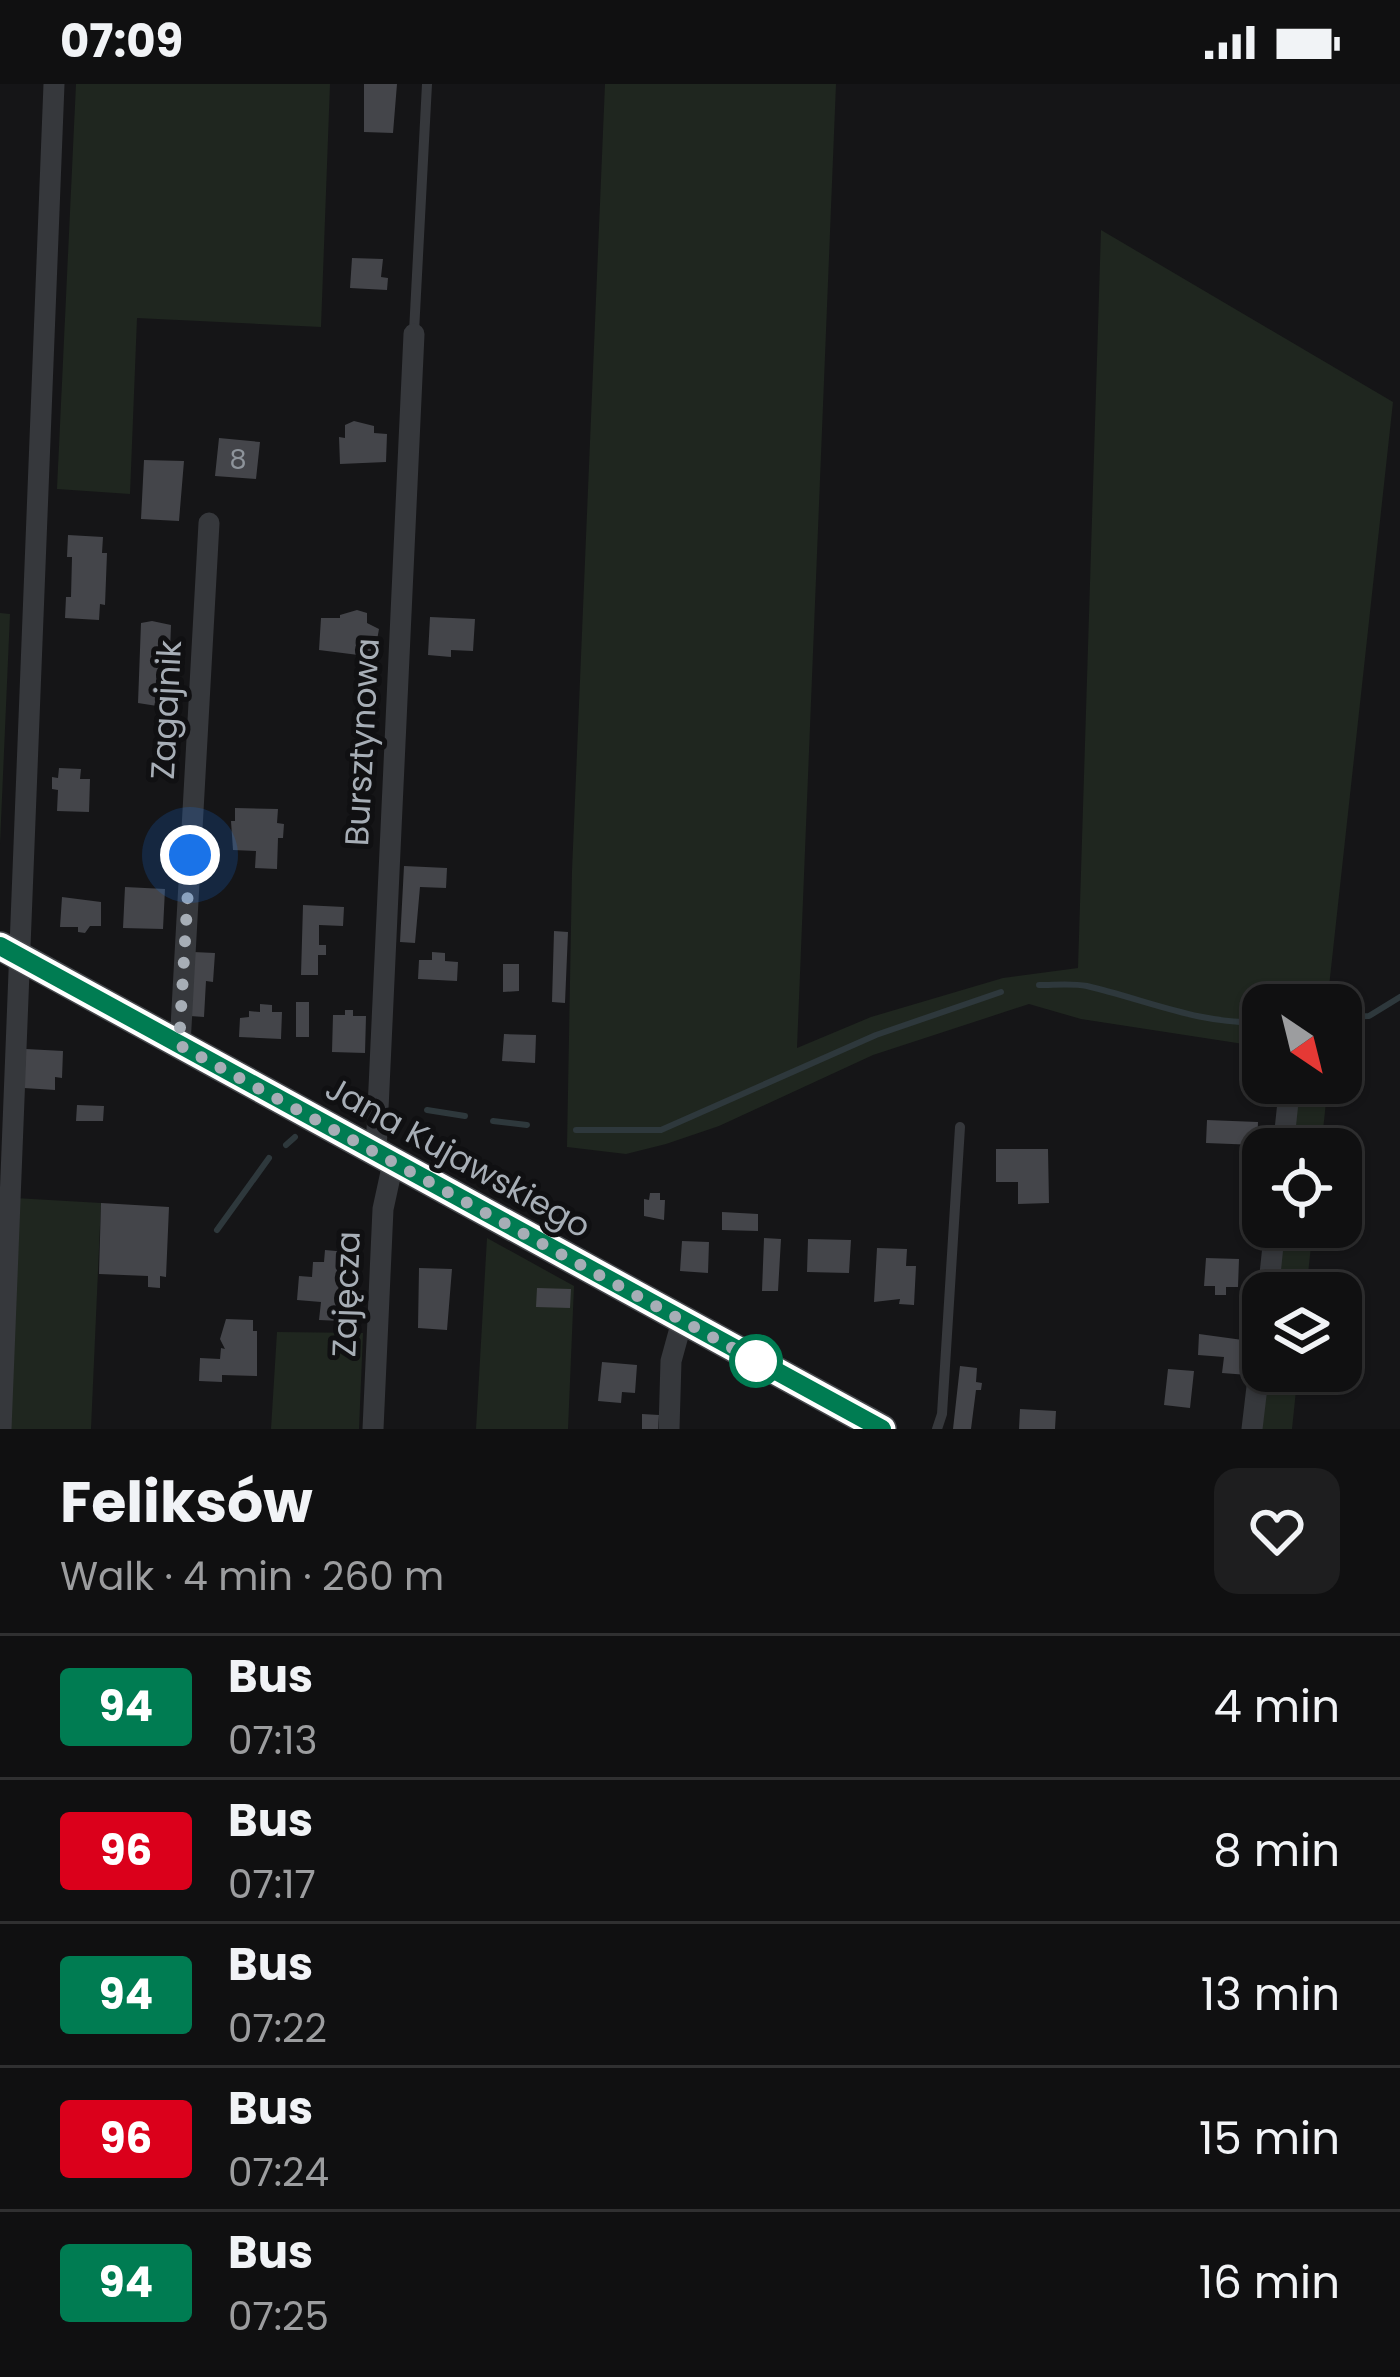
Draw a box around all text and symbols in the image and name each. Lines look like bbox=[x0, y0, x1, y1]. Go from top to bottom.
text: 07:09 bbox=[60, 10, 183, 73]
house number: 8 bbox=[229, 441, 247, 478]
street label: Bursztynowa bbox=[333, 637, 391, 847]
street label: Zagajnik bbox=[139, 639, 193, 781]
your location bbox=[160, 825, 220, 885]
north arrow bbox=[1242, 984, 1362, 1104]
map controls bbox=[1242, 984, 1362, 1392]
street label: Jana Kujawskiego bbox=[317, 1065, 599, 1249]
button: locate bbox=[1242, 1128, 1362, 1248]
street label: Zajęcza bbox=[320, 1230, 372, 1358]
button: layers bbox=[1242, 1272, 1362, 1392]
unlabelled marker bbox=[731, 1336, 781, 1386]
text: Feliksów bbox=[60, 1462, 313, 1542]
button: heart bbox=[1214, 1468, 1340, 1594]
text: Walk · 4 min · 260 m bbox=[60, 1549, 444, 1604]
text: Bus bbox=[228, 1645, 313, 1708]
text: 4 min bbox=[1213, 1675, 1340, 1738]
text: 94 bbox=[99, 1677, 153, 1736]
text: 07:13 bbox=[228, 1713, 318, 1768]
text: Bus bbox=[228, 1789, 313, 1852]
text: 8 min bbox=[1213, 1819, 1340, 1882]
text: 96 bbox=[100, 1821, 152, 1880]
text: 07:17 bbox=[228, 1857, 316, 1912]
text: Bus bbox=[228, 1933, 313, 1996]
text: 13 min bbox=[1201, 1963, 1340, 2026]
text: 94 bbox=[99, 1965, 153, 2024]
text: 07:22 bbox=[228, 2001, 327, 2056]
text: Bus bbox=[228, 2077, 313, 2140]
text: 15 min bbox=[1199, 2107, 1340, 2170]
text: 96 bbox=[100, 2109, 152, 2168]
text: 07:24 bbox=[228, 2145, 329, 2200]
text: Bus bbox=[228, 2221, 313, 2284]
text: 16 min bbox=[1199, 2251, 1340, 2314]
text: 94 bbox=[99, 2253, 153, 2312]
text: 07:25 bbox=[228, 2289, 329, 2344]

